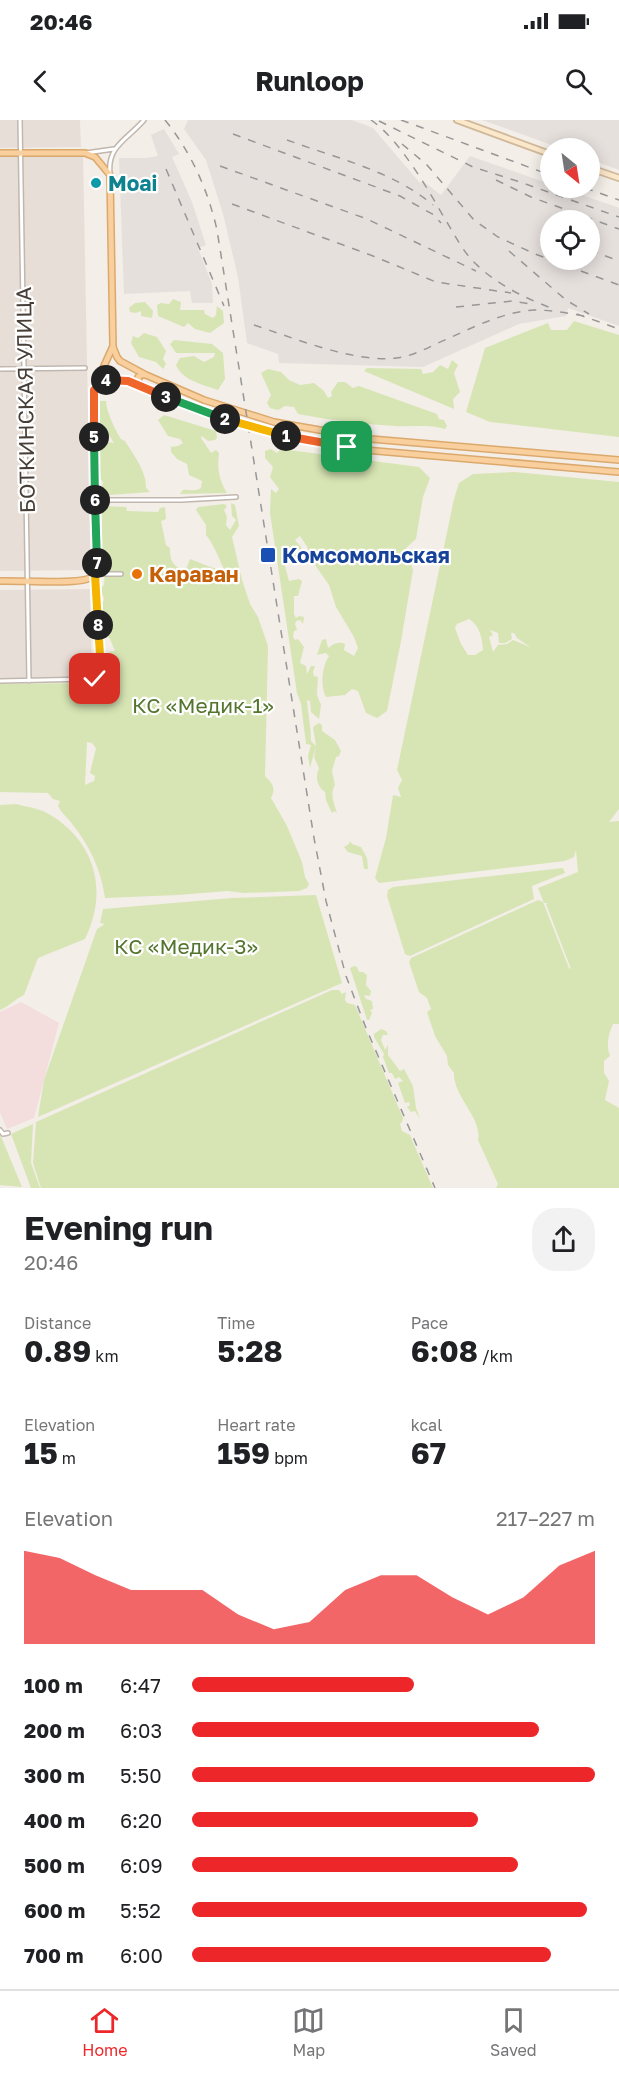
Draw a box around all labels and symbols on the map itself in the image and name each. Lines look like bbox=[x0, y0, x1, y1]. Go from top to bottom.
north arrow bbox=[540, 138, 600, 198]
place label: Moai bbox=[108, 170, 157, 196]
marker: Moai bbox=[89, 176, 103, 190]
street label: БОТКИНСКАЯ УЛИЦА bbox=[10, 287, 40, 513]
pin: 4 bbox=[91, 365, 121, 395]
pin: 3 bbox=[151, 382, 181, 412]
pin: 2 bbox=[210, 404, 240, 434]
pin: 1 bbox=[271, 421, 301, 451]
pin bbox=[321, 421, 372, 472]
pin: 5 bbox=[79, 422, 109, 452]
pin: 6 bbox=[80, 485, 110, 515]
place label: Комсомольская bbox=[282, 542, 450, 568]
marker: Комсомольская bbox=[259, 546, 277, 564]
pin: 7 bbox=[82, 548, 112, 578]
place label: Караван bbox=[149, 561, 239, 587]
marker: Караван bbox=[130, 567, 144, 581]
pin: 8 bbox=[83, 610, 113, 640]
pin bbox=[69, 653, 120, 704]
park label: КС «Медик-1» bbox=[132, 692, 274, 718]
park label: КС «Медик-3» bbox=[114, 933, 258, 959]

